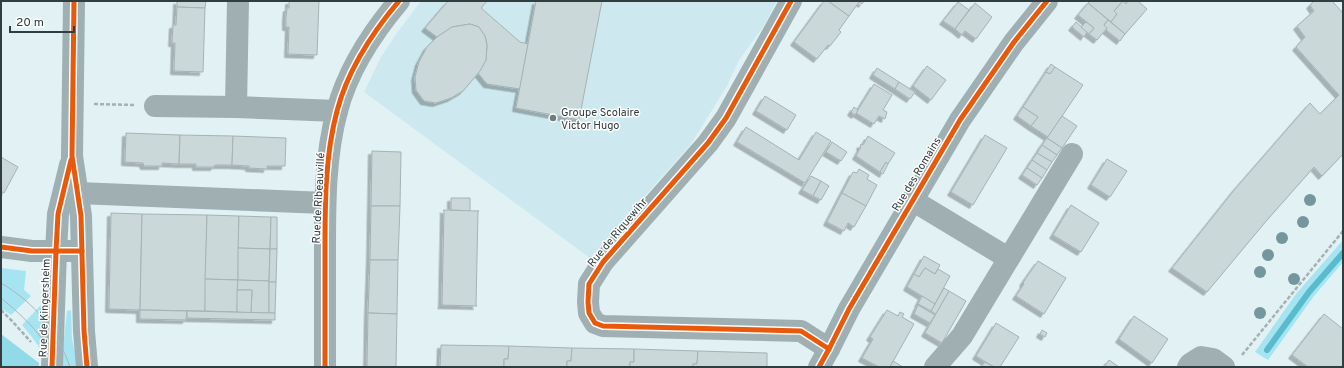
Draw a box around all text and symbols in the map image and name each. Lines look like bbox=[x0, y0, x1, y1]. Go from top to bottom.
scale bar bbox=[10, 8, 74, 34]
text: 20 m bbox=[16, 15, 44, 31]
place label: Groupe Scolaire Victor Hugo bbox=[561, 106, 639, 133]
marker: Groupe Scolaire Victor Hugo bbox=[548, 113, 558, 123]
street label: Rue des Romains bbox=[889, 135, 944, 214]
street label: Rue de Ribeauvillé bbox=[310, 152, 328, 244]
street label: Rue de Riquewihr bbox=[585, 195, 651, 270]
street label: Rue de Kingersheim bbox=[36, 258, 54, 358]

